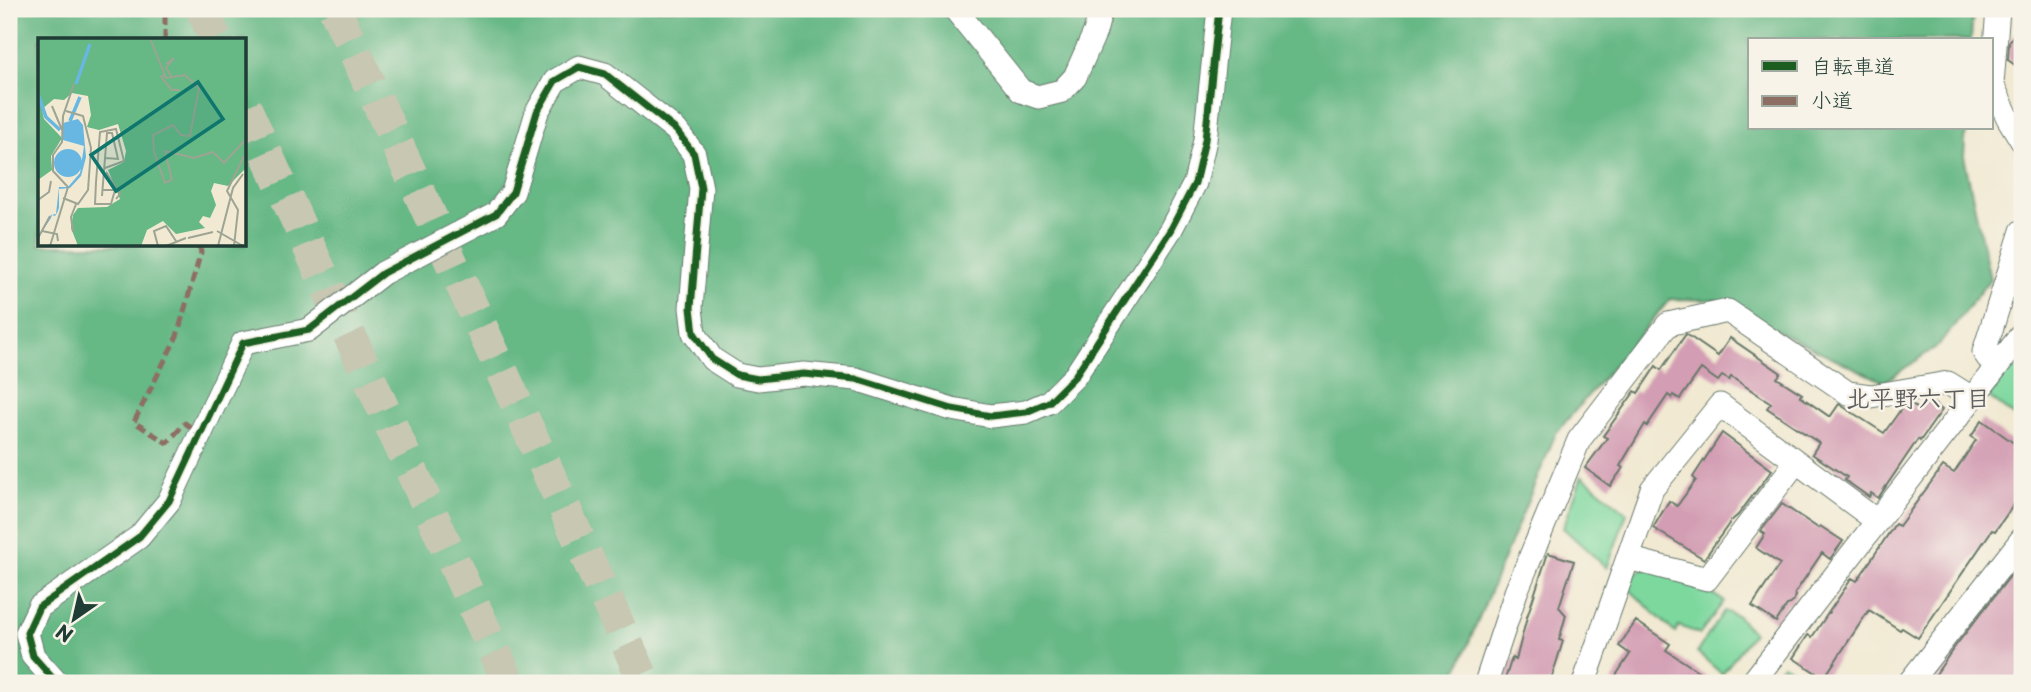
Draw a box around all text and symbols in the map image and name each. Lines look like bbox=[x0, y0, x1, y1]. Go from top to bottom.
inset map bbox=[38, 38, 247, 247]
legend bbox=[1748, 38, 1993, 130]
text: 自転車道 bbox=[1811, 49, 1895, 81]
text: 小道 bbox=[1811, 83, 1853, 115]
district label: 北平野六丁目 bbox=[1846, 379, 1990, 415]
north arrow bbox=[38, 584, 108, 654]
text: N bbox=[50, 618, 78, 650]

